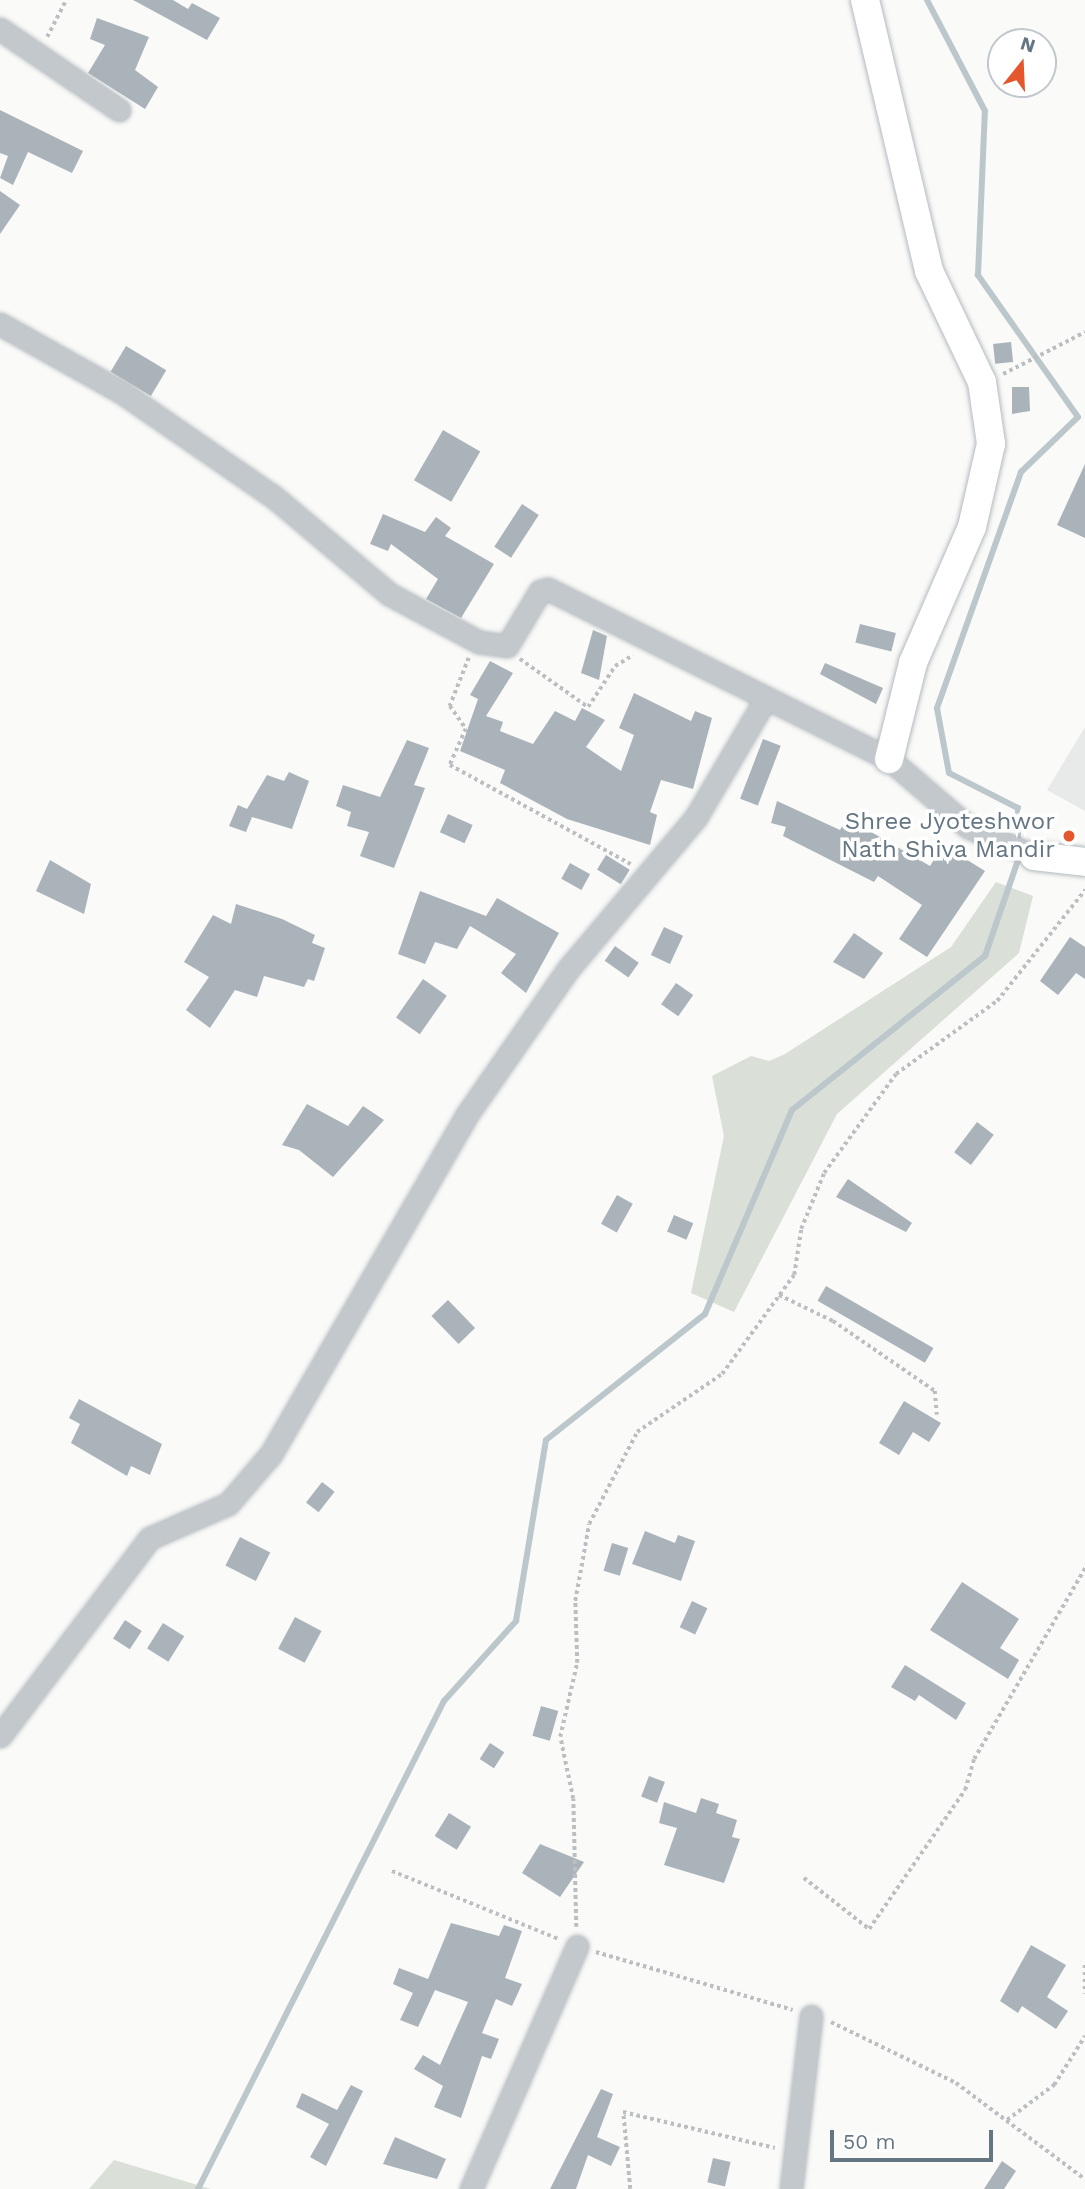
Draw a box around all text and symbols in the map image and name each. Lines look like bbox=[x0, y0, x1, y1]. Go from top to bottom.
north arrow bbox=[987, 28, 1057, 98]
text: N bbox=[1018, 31, 1038, 58]
place label: Shree Jyoteshwor Nath Shiva Mandir bbox=[841, 808, 1055, 864]
marker: Shree Jyoteshwor Nath Shiva Mandir bbox=[1061, 828, 1077, 844]
scale bar bbox=[833, 2116, 996, 2160]
text: 50 m bbox=[843, 2129, 895, 2154]

